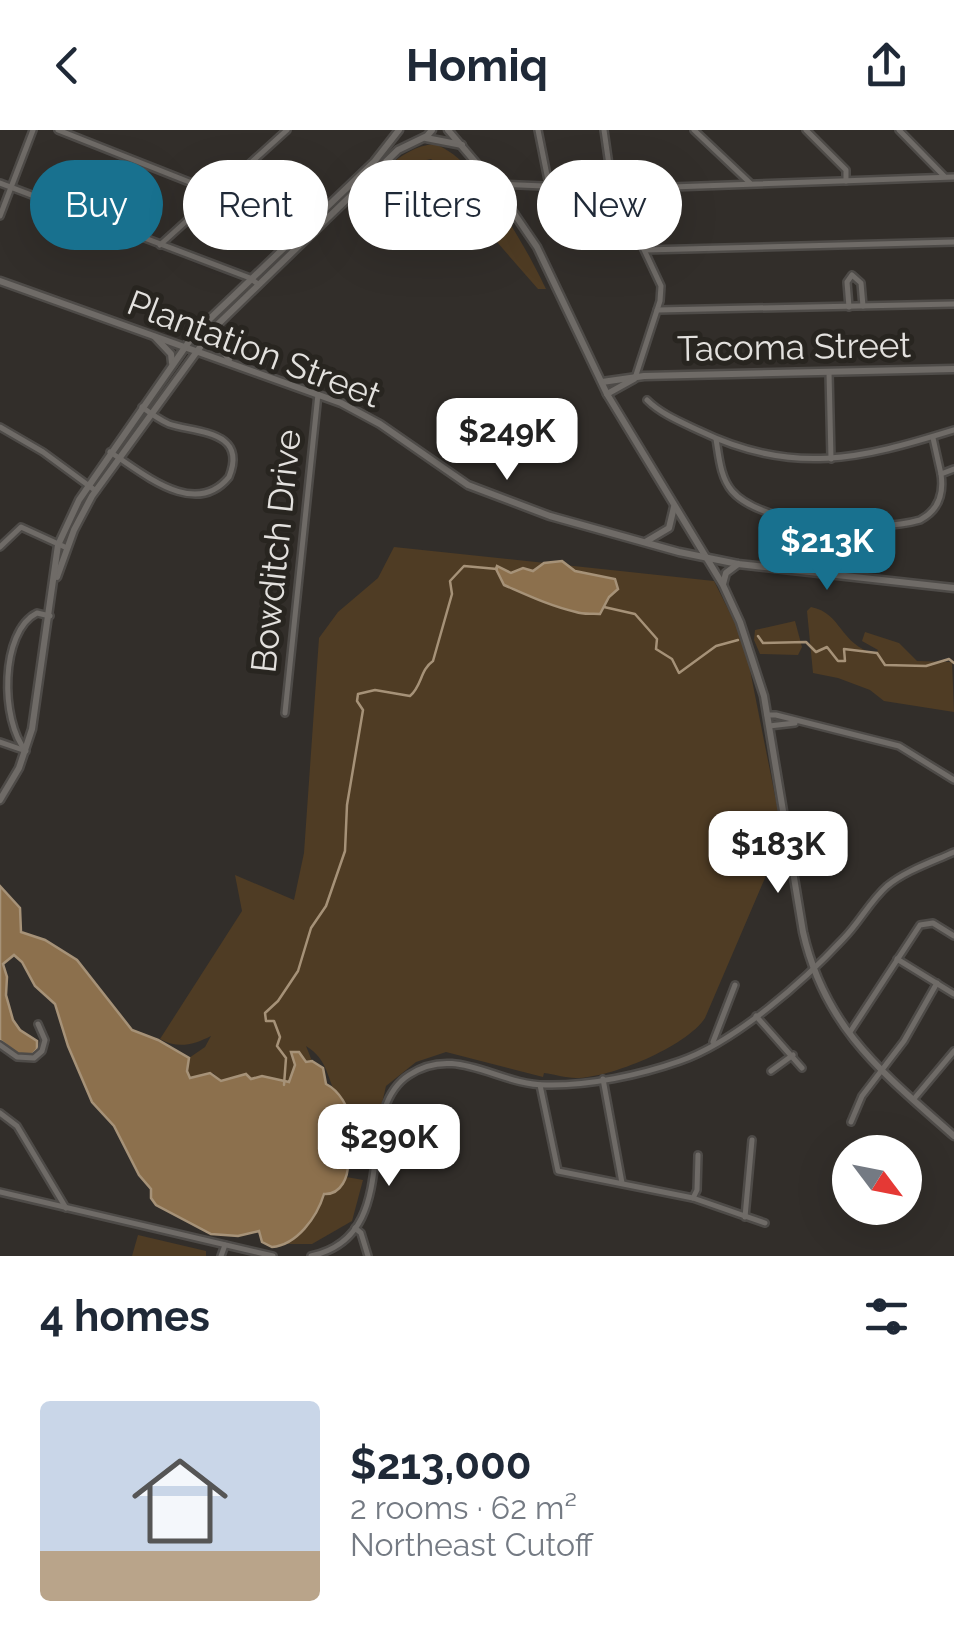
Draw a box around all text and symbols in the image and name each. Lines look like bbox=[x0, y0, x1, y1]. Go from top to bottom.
icon: back bbox=[40, 38, 95, 93]
icon: share bbox=[859, 38, 914, 93]
text: Homiq bbox=[406, 39, 548, 92]
chip: Buy bbox=[30, 160, 163, 250]
chip: Rent bbox=[183, 160, 328, 250]
chip: Filters bbox=[348, 160, 517, 250]
chip: New bbox=[537, 160, 682, 250]
street label: Plantation Street bbox=[122, 281, 387, 416]
street label: Tacoma Street bbox=[677, 324, 912, 369]
pin: $249K bbox=[437, 398, 577, 483]
text: $249K bbox=[459, 412, 555, 449]
street label: Bowditch Drive bbox=[242, 427, 309, 675]
pin: $213K bbox=[757, 508, 897, 593]
text: $213K bbox=[780, 522, 874, 559]
pin: $183K bbox=[708, 811, 848, 896]
text: $183K bbox=[731, 825, 825, 862]
pin: $290K bbox=[319, 1104, 459, 1189]
text: $290K bbox=[340, 1118, 438, 1155]
north arrow bbox=[832, 1135, 922, 1225]
map controls bbox=[832, 1135, 922, 1225]
icon: filters bbox=[859, 1289, 914, 1344]
text: 4 homes bbox=[40, 1292, 210, 1341]
text: $213,000 bbox=[350, 1440, 532, 1489]
icon: home bbox=[120, 1441, 240, 1561]
text: 2 rooms · 62 m² bbox=[350, 1489, 577, 1526]
text: Northeast Cutoff bbox=[350, 1526, 593, 1563]

